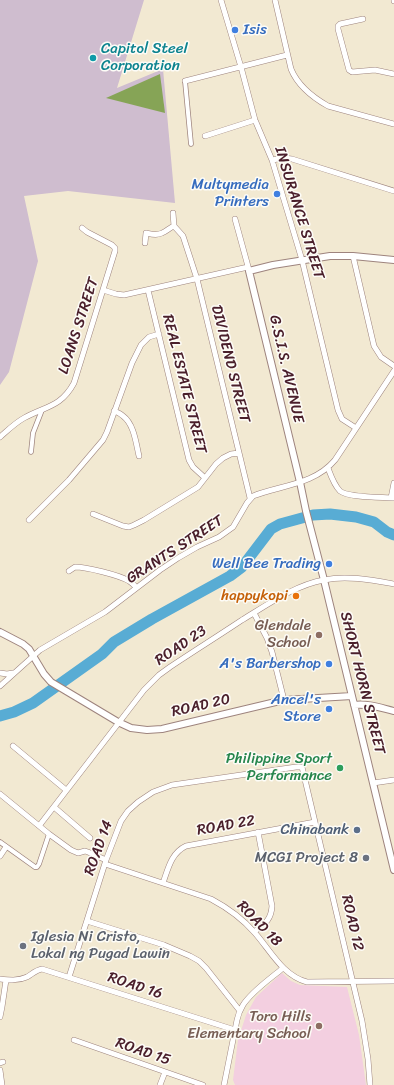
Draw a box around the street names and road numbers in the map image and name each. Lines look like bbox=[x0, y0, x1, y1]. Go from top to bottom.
street label: INSURANCE STREET bbox=[270, 145, 328, 281]
street label: LOANS STREET bbox=[55, 276, 103, 376]
street label: DIVIDEND STREET bbox=[207, 303, 253, 425]
street label: REAL ESTATE STREET bbox=[158, 313, 210, 455]
street label: G.S.I.S. AVENUE bbox=[265, 313, 307, 425]
street label: GRANTS STREET bbox=[123, 512, 227, 588]
street label: SHORT HORN STREET bbox=[336, 610, 388, 756]
street label: ROAD 23 bbox=[152, 622, 210, 670]
street label: ROAD 20 bbox=[170, 691, 232, 721]
street label: ROAD 22 bbox=[196, 812, 256, 840]
street label: ROAD 14 bbox=[81, 818, 117, 878]
street label: ROAD 12 bbox=[337, 893, 367, 953]
street label: ROAD 18 bbox=[233, 897, 285, 951]
street label: ROAD 16 bbox=[105, 969, 165, 1003]
street label: ROAD 15 bbox=[113, 1034, 173, 1070]

